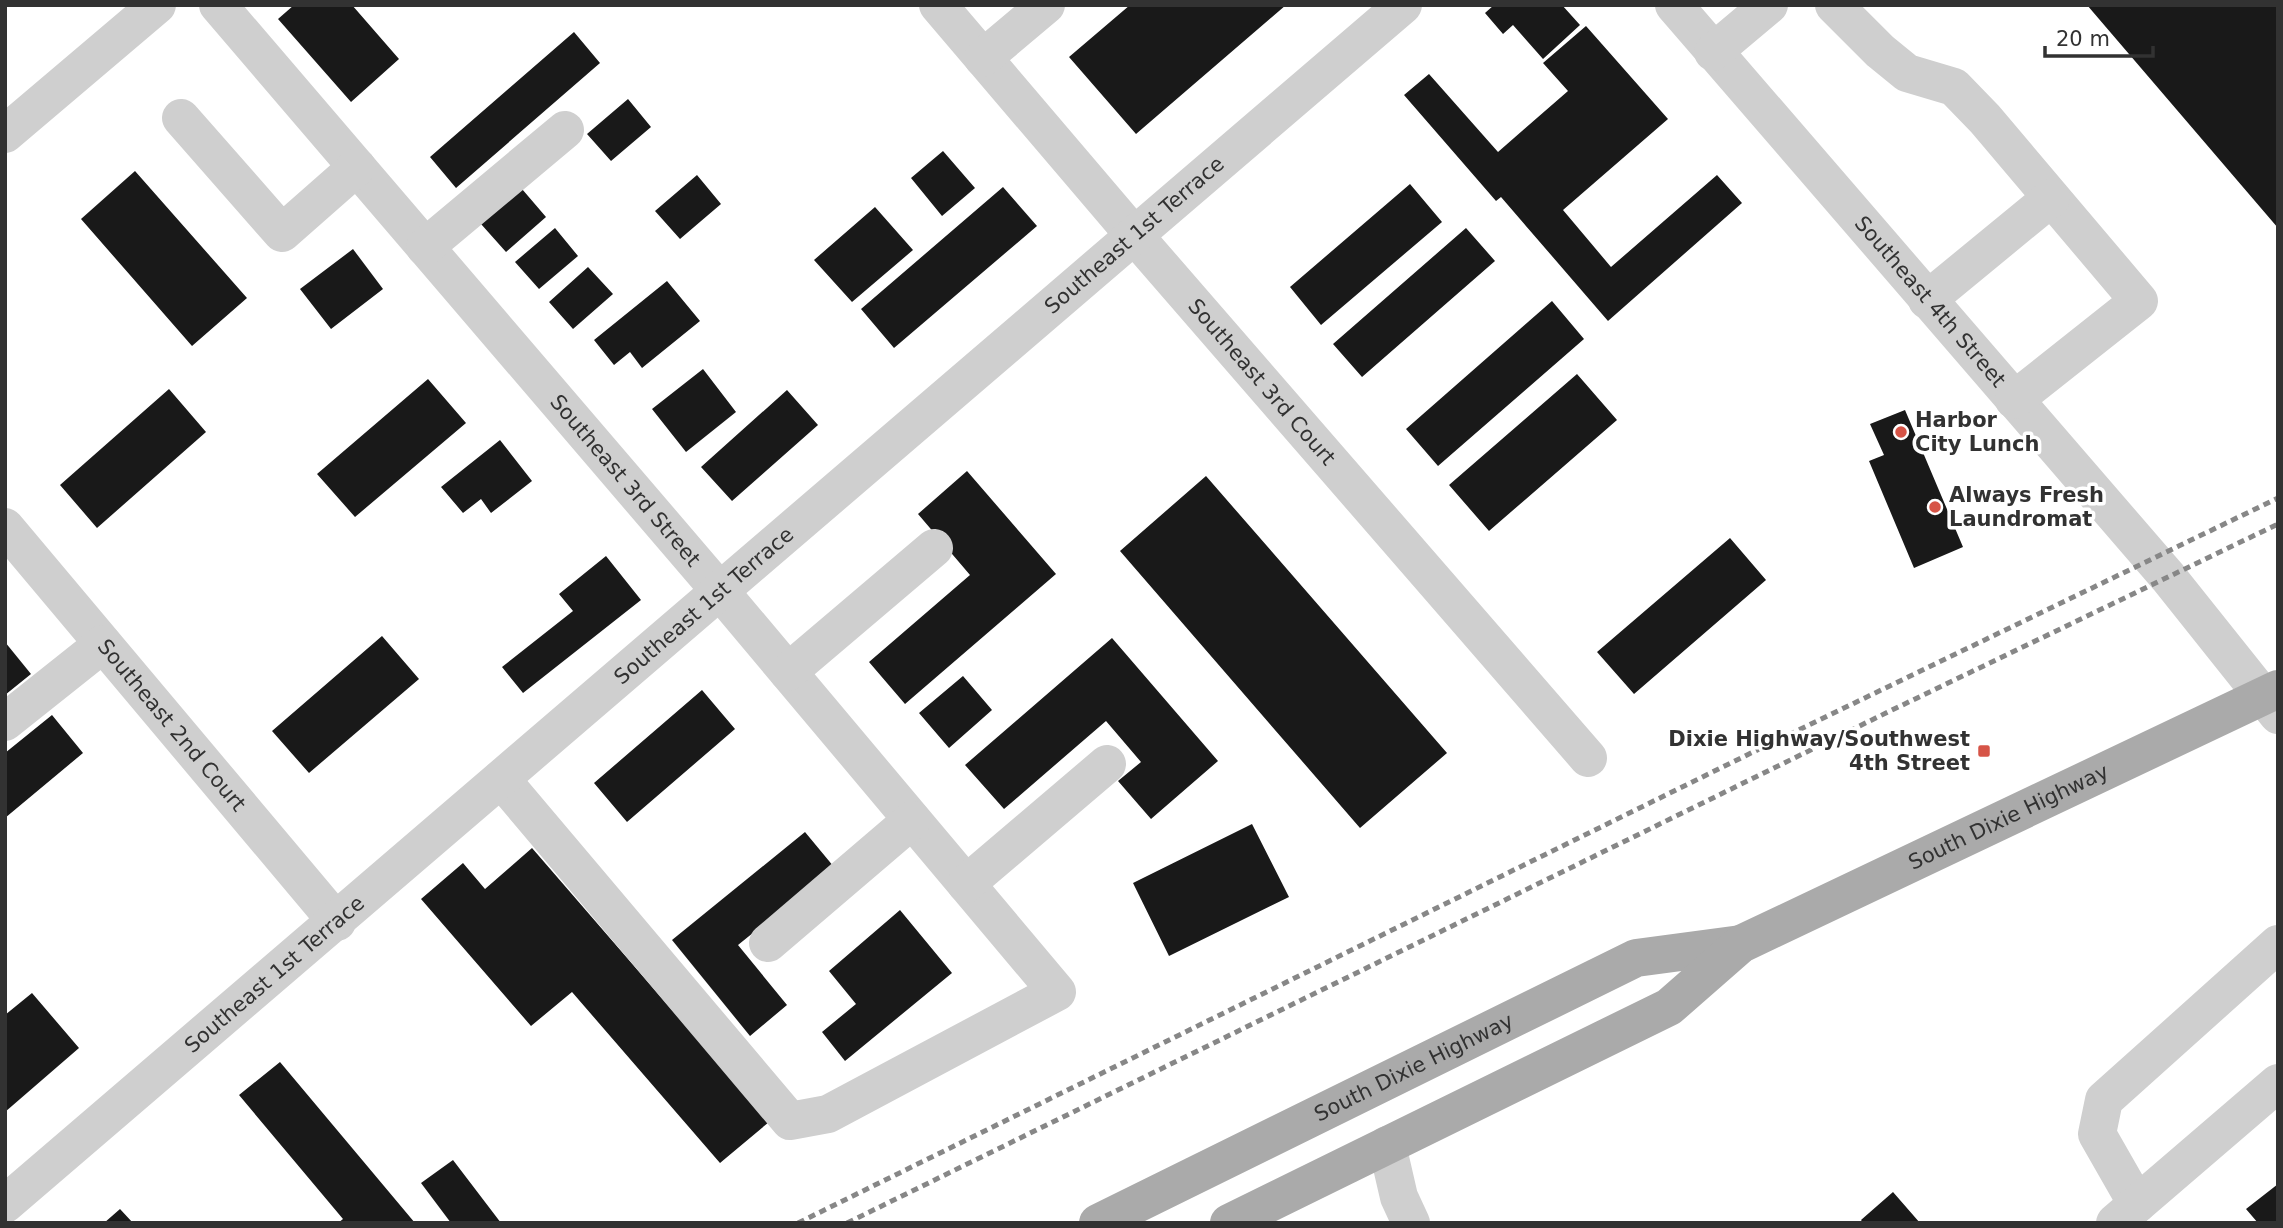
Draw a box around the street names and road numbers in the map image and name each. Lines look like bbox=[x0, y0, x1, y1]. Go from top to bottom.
street label: Southeast 1st Terrace bbox=[1040, 152, 1229, 319]
street label: Southeast 4th Street bbox=[1850, 211, 2011, 392]
street label: Southeast 3rd Court bbox=[1183, 294, 1340, 470]
street label: Southeast 3rd Street bbox=[545, 390, 705, 571]
street label: Southeast 1st Terrace bbox=[609, 522, 798, 689]
street label: Southeast 2nd Court bbox=[93, 634, 251, 816]
street label: South Dixie Highway bbox=[1905, 759, 2112, 875]
street label: Southeast 1st Terrace bbox=[180, 891, 369, 1058]
street label: South Dixie Highway bbox=[1310, 1008, 1517, 1126]

